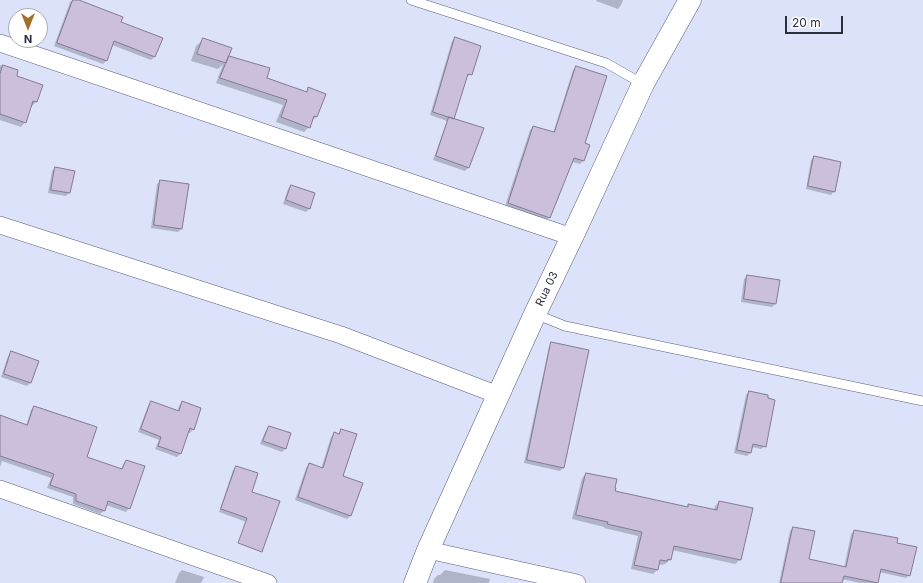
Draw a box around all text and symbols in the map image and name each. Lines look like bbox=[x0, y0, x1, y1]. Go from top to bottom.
north arrow bbox=[8, 8, 48, 48]
scale bar bbox=[787, 8, 845, 34]
text: 20 m bbox=[792, 15, 821, 30]
text: N bbox=[24, 32, 32, 46]
street label: Rua 03 bbox=[533, 270, 561, 308]

